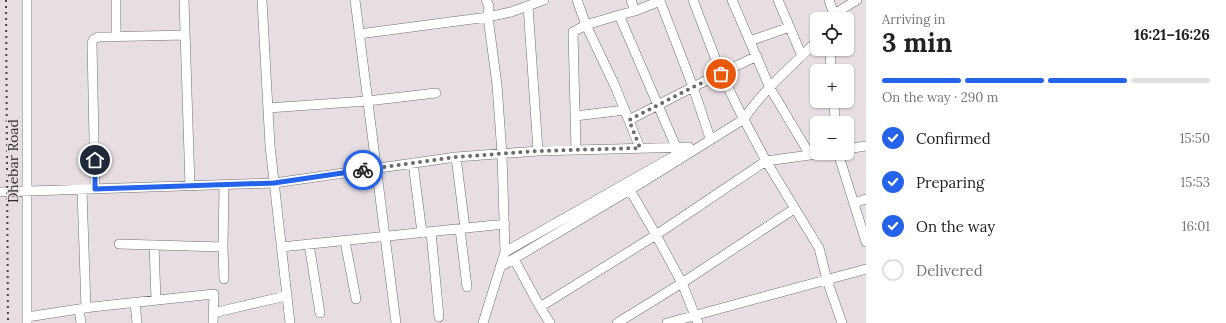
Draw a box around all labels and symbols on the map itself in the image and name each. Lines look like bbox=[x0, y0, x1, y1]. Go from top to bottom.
pin bbox=[704, 57, 738, 91]
street label: Dhebar Road bbox=[4, 119, 22, 203]
pin bbox=[78, 143, 112, 177]
courier bbox=[343, 150, 383, 190]

